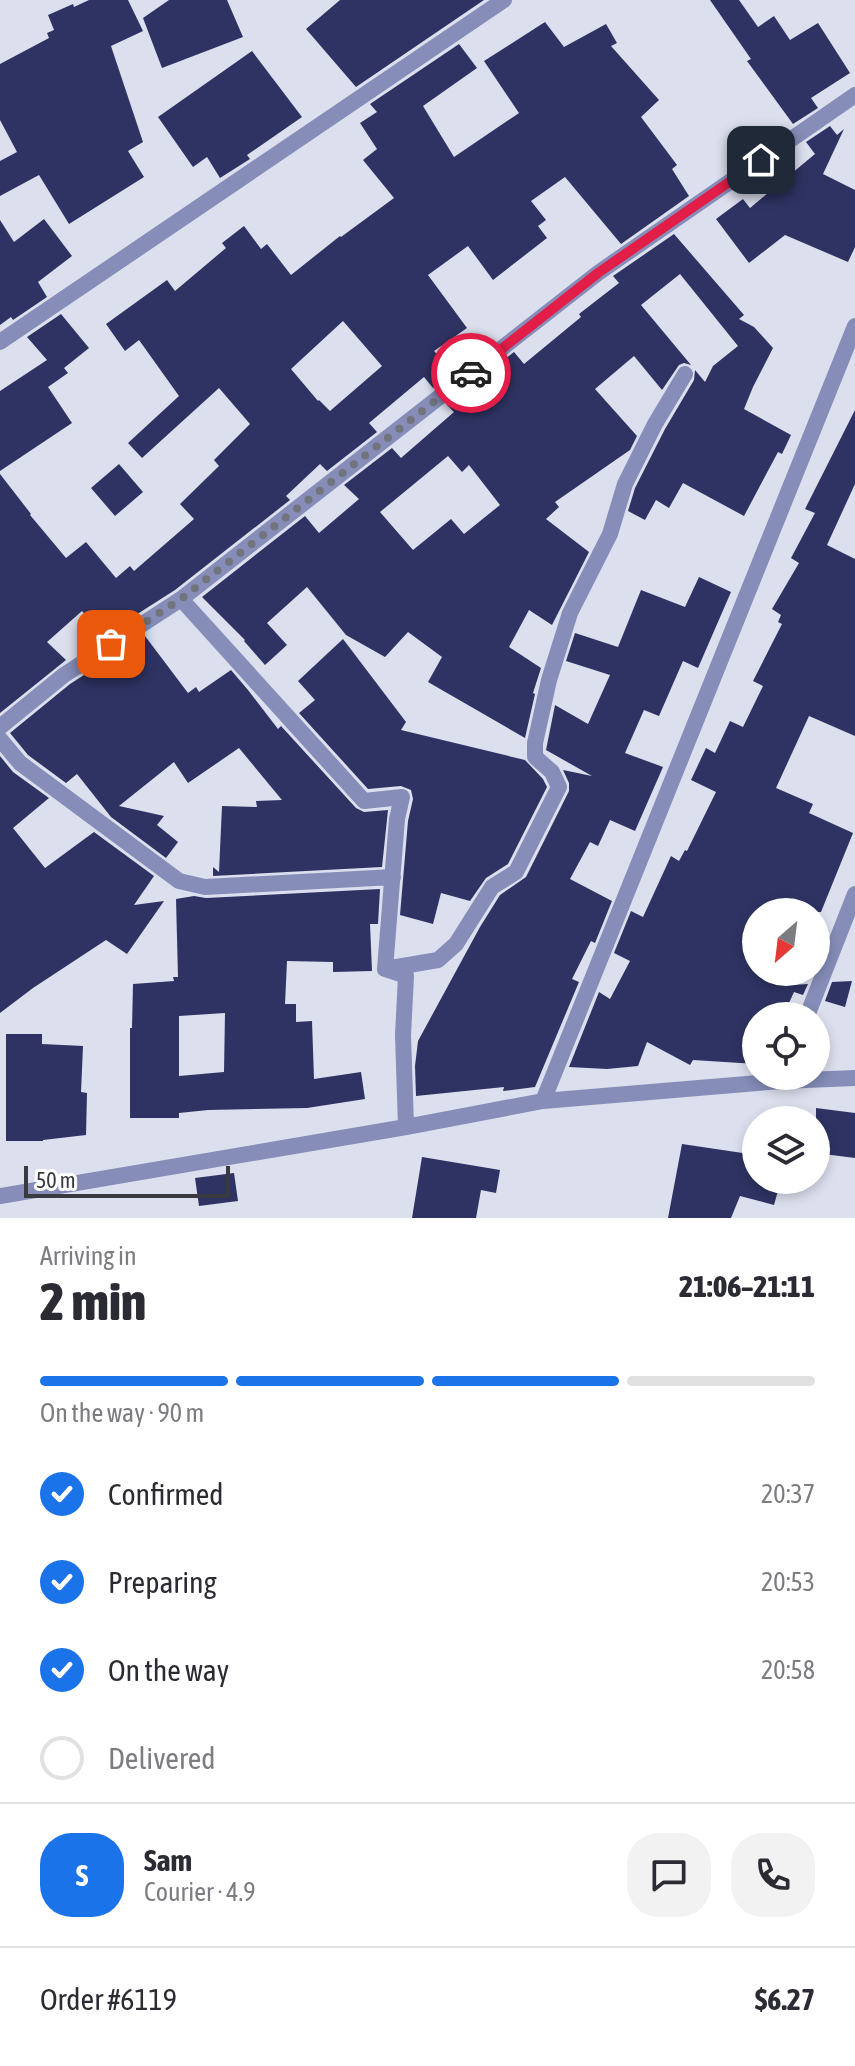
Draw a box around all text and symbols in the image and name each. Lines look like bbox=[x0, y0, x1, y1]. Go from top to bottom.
pin bbox=[727, 126, 795, 194]
icon: home bbox=[739, 138, 783, 182]
courier bbox=[431, 333, 511, 413]
icon: car bbox=[449, 351, 493, 395]
pin bbox=[77, 610, 145, 678]
icon: bag bbox=[89, 622, 133, 666]
north arrow bbox=[742, 898, 830, 986]
map controls bbox=[742, 898, 830, 1194]
button: locate bbox=[742, 1002, 830, 1090]
button: layers bbox=[742, 1106, 830, 1194]
scale bar bbox=[24, 1162, 230, 1198]
text: 50 m bbox=[36, 1167, 76, 1193]
text: Arriving in bbox=[40, 1241, 137, 1271]
text: 21:06–21:11 bbox=[679, 1269, 815, 1303]
text: 2 min bbox=[40, 1271, 146, 1331]
text: On the way · 90 m bbox=[40, 1398, 204, 1428]
icon: check bbox=[40, 1472, 84, 1516]
text: Confirmed bbox=[108, 1477, 223, 1511]
text: 20:37 bbox=[761, 1479, 815, 1509]
icon: check bbox=[40, 1560, 84, 1604]
text: Preparing bbox=[108, 1565, 217, 1599]
text: 20:53 bbox=[761, 1567, 815, 1597]
icon: check bbox=[40, 1648, 84, 1692]
text: On the way bbox=[108, 1653, 229, 1687]
text: 20:58 bbox=[761, 1655, 815, 1685]
text: Delivered bbox=[108, 1741, 216, 1775]
button: chat bbox=[627, 1833, 711, 1917]
button: phone bbox=[731, 1833, 815, 1917]
text: Sam bbox=[144, 1843, 192, 1877]
text: S bbox=[76, 1858, 88, 1892]
text: Courier · 4.9 bbox=[144, 1877, 255, 1907]
text: Order #6119 bbox=[40, 1982, 177, 2016]
text: $6.27 bbox=[755, 1982, 815, 2016]

